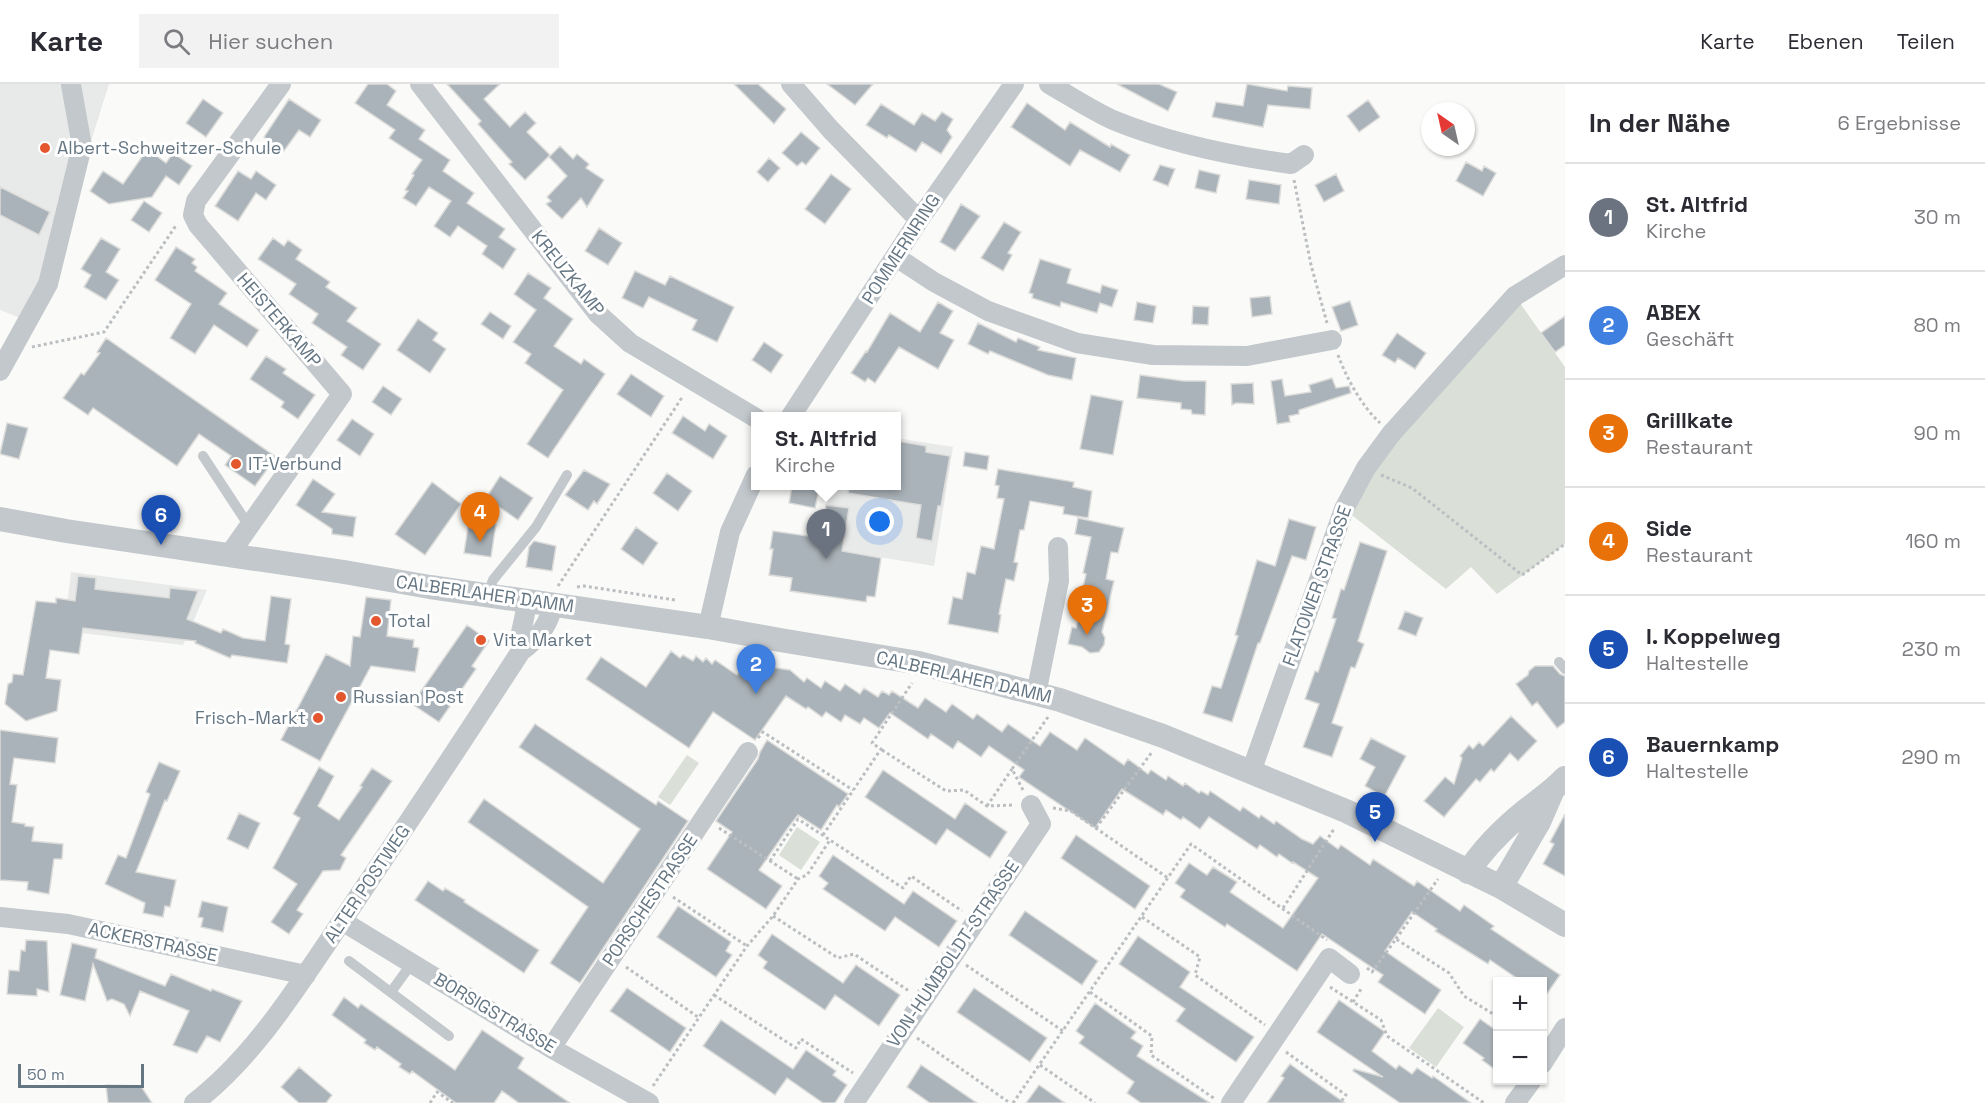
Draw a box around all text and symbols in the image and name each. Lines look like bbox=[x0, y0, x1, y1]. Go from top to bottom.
search box bbox=[139, 14, 559, 68]
text: Karte bbox=[30, 23, 103, 59]
icon: search bbox=[160, 25, 193, 58]
text: Hier suchen bbox=[208, 27, 333, 55]
text: Karte bbox=[1700, 28, 1755, 55]
text: Ebenen bbox=[1788, 28, 1864, 55]
text: Teilen bbox=[1897, 28, 1955, 55]
north arrow bbox=[1421, 102, 1475, 156]
text: In der Nähe bbox=[1589, 106, 1730, 140]
text: 6 Ergebnisse bbox=[1838, 110, 1961, 136]
place label: Albert-Schweitzer-Schule bbox=[57, 136, 281, 159]
marker: Albert-Schweitzer-Schule bbox=[38, 141, 52, 155]
street label: POMMERNRING bbox=[856, 189, 945, 308]
text: St. Altfrid bbox=[1646, 190, 1748, 218]
text: 1 bbox=[1604, 204, 1613, 230]
text: 30 m bbox=[1914, 204, 1961, 230]
text: Kirche bbox=[1646, 218, 1706, 244]
street label: KREUZKAMP bbox=[527, 225, 610, 320]
street label: HEISTERKAMP bbox=[232, 268, 327, 372]
text: ABEX bbox=[1646, 298, 1701, 326]
text: 2 bbox=[1603, 312, 1614, 338]
text: 80 m bbox=[1913, 312, 1961, 338]
text: Geschäft bbox=[1646, 326, 1734, 352]
text: Grillkate bbox=[1646, 406, 1733, 434]
popup bbox=[751, 412, 901, 490]
text: 3 bbox=[1602, 420, 1615, 446]
text: 90 m bbox=[1914, 420, 1961, 446]
text: St. Altfrid bbox=[775, 424, 877, 452]
text: Restaurant bbox=[1646, 434, 1753, 460]
place label: IT-Verbund bbox=[248, 452, 342, 475]
text: Kirche bbox=[775, 452, 835, 478]
marker: IT-Verbund bbox=[229, 457, 243, 471]
pin: 4 bbox=[460, 492, 500, 542]
pin: 6 bbox=[142, 496, 180, 545]
street label: FLATOWER STRASSE bbox=[1277, 502, 1356, 669]
your location bbox=[865, 507, 894, 536]
pin: 1 bbox=[806, 510, 846, 559]
text: Side bbox=[1646, 514, 1692, 542]
text: 4 bbox=[1602, 528, 1615, 554]
text: 160 m bbox=[1905, 528, 1961, 554]
text: Restaurant bbox=[1646, 542, 1753, 568]
street label: CALBERLAHER DAMM bbox=[395, 570, 575, 617]
pin: 3 bbox=[1068, 586, 1106, 635]
place label: Total bbox=[388, 609, 431, 632]
marker: Total bbox=[369, 614, 383, 628]
text: I. Koppelweg bbox=[1646, 622, 1781, 650]
place label: Vita Market bbox=[493, 628, 592, 651]
marker: Vita Market bbox=[474, 633, 488, 647]
text: 5 bbox=[1603, 636, 1615, 662]
text: 230 m bbox=[1902, 636, 1961, 662]
pin: 2 bbox=[736, 644, 776, 694]
street label: CALBERLAHER DAMM bbox=[874, 645, 1054, 708]
text: Haltestelle bbox=[1646, 650, 1749, 676]
place label: Russian Post bbox=[353, 685, 464, 708]
marker: Russian Post bbox=[334, 690, 348, 704]
place label: Frisch-Markt bbox=[195, 706, 306, 729]
marker: Frisch-Markt bbox=[311, 711, 325, 725]
text: Bauernkamp bbox=[1646, 730, 1779, 758]
text: 6 bbox=[1602, 744, 1615, 770]
text: 290 m bbox=[1902, 744, 1961, 770]
text: Haltestelle bbox=[1646, 758, 1749, 784]
pin: 5 bbox=[1356, 792, 1394, 842]
street label: ALTER POSTWEG bbox=[318, 820, 415, 947]
street label: PORSCHESTRASSE bbox=[597, 829, 702, 970]
street label: VON-HUMBOLDT-STRASSE bbox=[881, 856, 1024, 1052]
street label: ACKERSTRASSE bbox=[87, 917, 220, 966]
street label: BORSIGSTRASSE bbox=[430, 967, 561, 1058]
map controls bbox=[1493, 977, 1547, 1085]
button: + bbox=[1493, 977, 1547, 1031]
button: − bbox=[1493, 1031, 1547, 1085]
scale bar bbox=[18, 1061, 144, 1088]
text: 50 m bbox=[27, 1064, 65, 1085]

